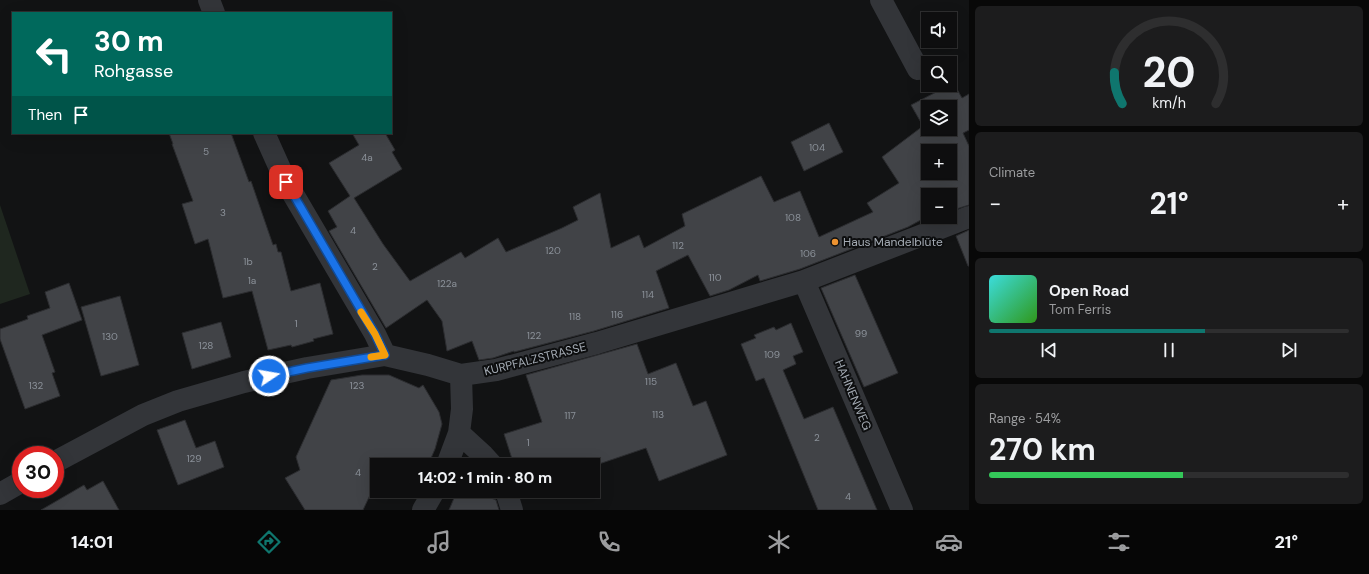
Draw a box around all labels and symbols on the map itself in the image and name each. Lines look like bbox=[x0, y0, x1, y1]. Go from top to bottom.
house number: 104 bbox=[809, 141, 825, 154]
house number: 5 bbox=[203, 145, 209, 158]
house number: 4a bbox=[361, 151, 373, 164]
pin bbox=[269, 165, 303, 199]
house number: 3 bbox=[220, 206, 226, 219]
house number: 108 bbox=[785, 211, 801, 224]
house number: 4 bbox=[350, 224, 356, 237]
place label: Haus Mandelblüte bbox=[843, 234, 943, 250]
marker: Haus Mandelblüte bbox=[830, 237, 840, 247]
house number: 112 bbox=[672, 239, 684, 252]
house number: 120 bbox=[545, 244, 561, 257]
house number: 106 bbox=[800, 247, 816, 260]
house number: 1b bbox=[243, 255, 253, 268]
house number: 2 bbox=[372, 260, 378, 273]
house number: 110 bbox=[708, 271, 722, 284]
house number: 1a bbox=[248, 274, 256, 287]
house number: 122a bbox=[437, 277, 457, 290]
house number: 114 bbox=[642, 288, 654, 301]
house number: 116 bbox=[611, 308, 623, 321]
house number: 118 bbox=[569, 310, 581, 323]
house number: 1 bbox=[294, 317, 298, 330]
house number: 99 bbox=[855, 327, 867, 340]
house number: 122 bbox=[527, 329, 542, 342]
house number: 130 bbox=[102, 330, 118, 343]
house number: 128 bbox=[199, 339, 213, 352]
street label: KURPFALZSTRASSE bbox=[482, 339, 588, 379]
house number: 109 bbox=[764, 348, 780, 361]
position arrow bbox=[248, 355, 290, 397]
street label: HAHNENWEG bbox=[831, 357, 875, 433]
house number: 115 bbox=[645, 375, 657, 388]
house number: 132 bbox=[29, 379, 44, 392]
house number: 123 bbox=[350, 379, 364, 392]
house number: 113 bbox=[652, 408, 664, 421]
house number: 117 bbox=[564, 409, 576, 422]
house number: 2 bbox=[814, 431, 820, 444]
house number: 1 bbox=[526, 436, 530, 449]
speed limit sign: 30 bbox=[12, 446, 64, 498]
house number: 129 bbox=[186, 452, 202, 465]
house number: 4 bbox=[355, 466, 361, 479]
house number: 4 bbox=[845, 490, 851, 503]

